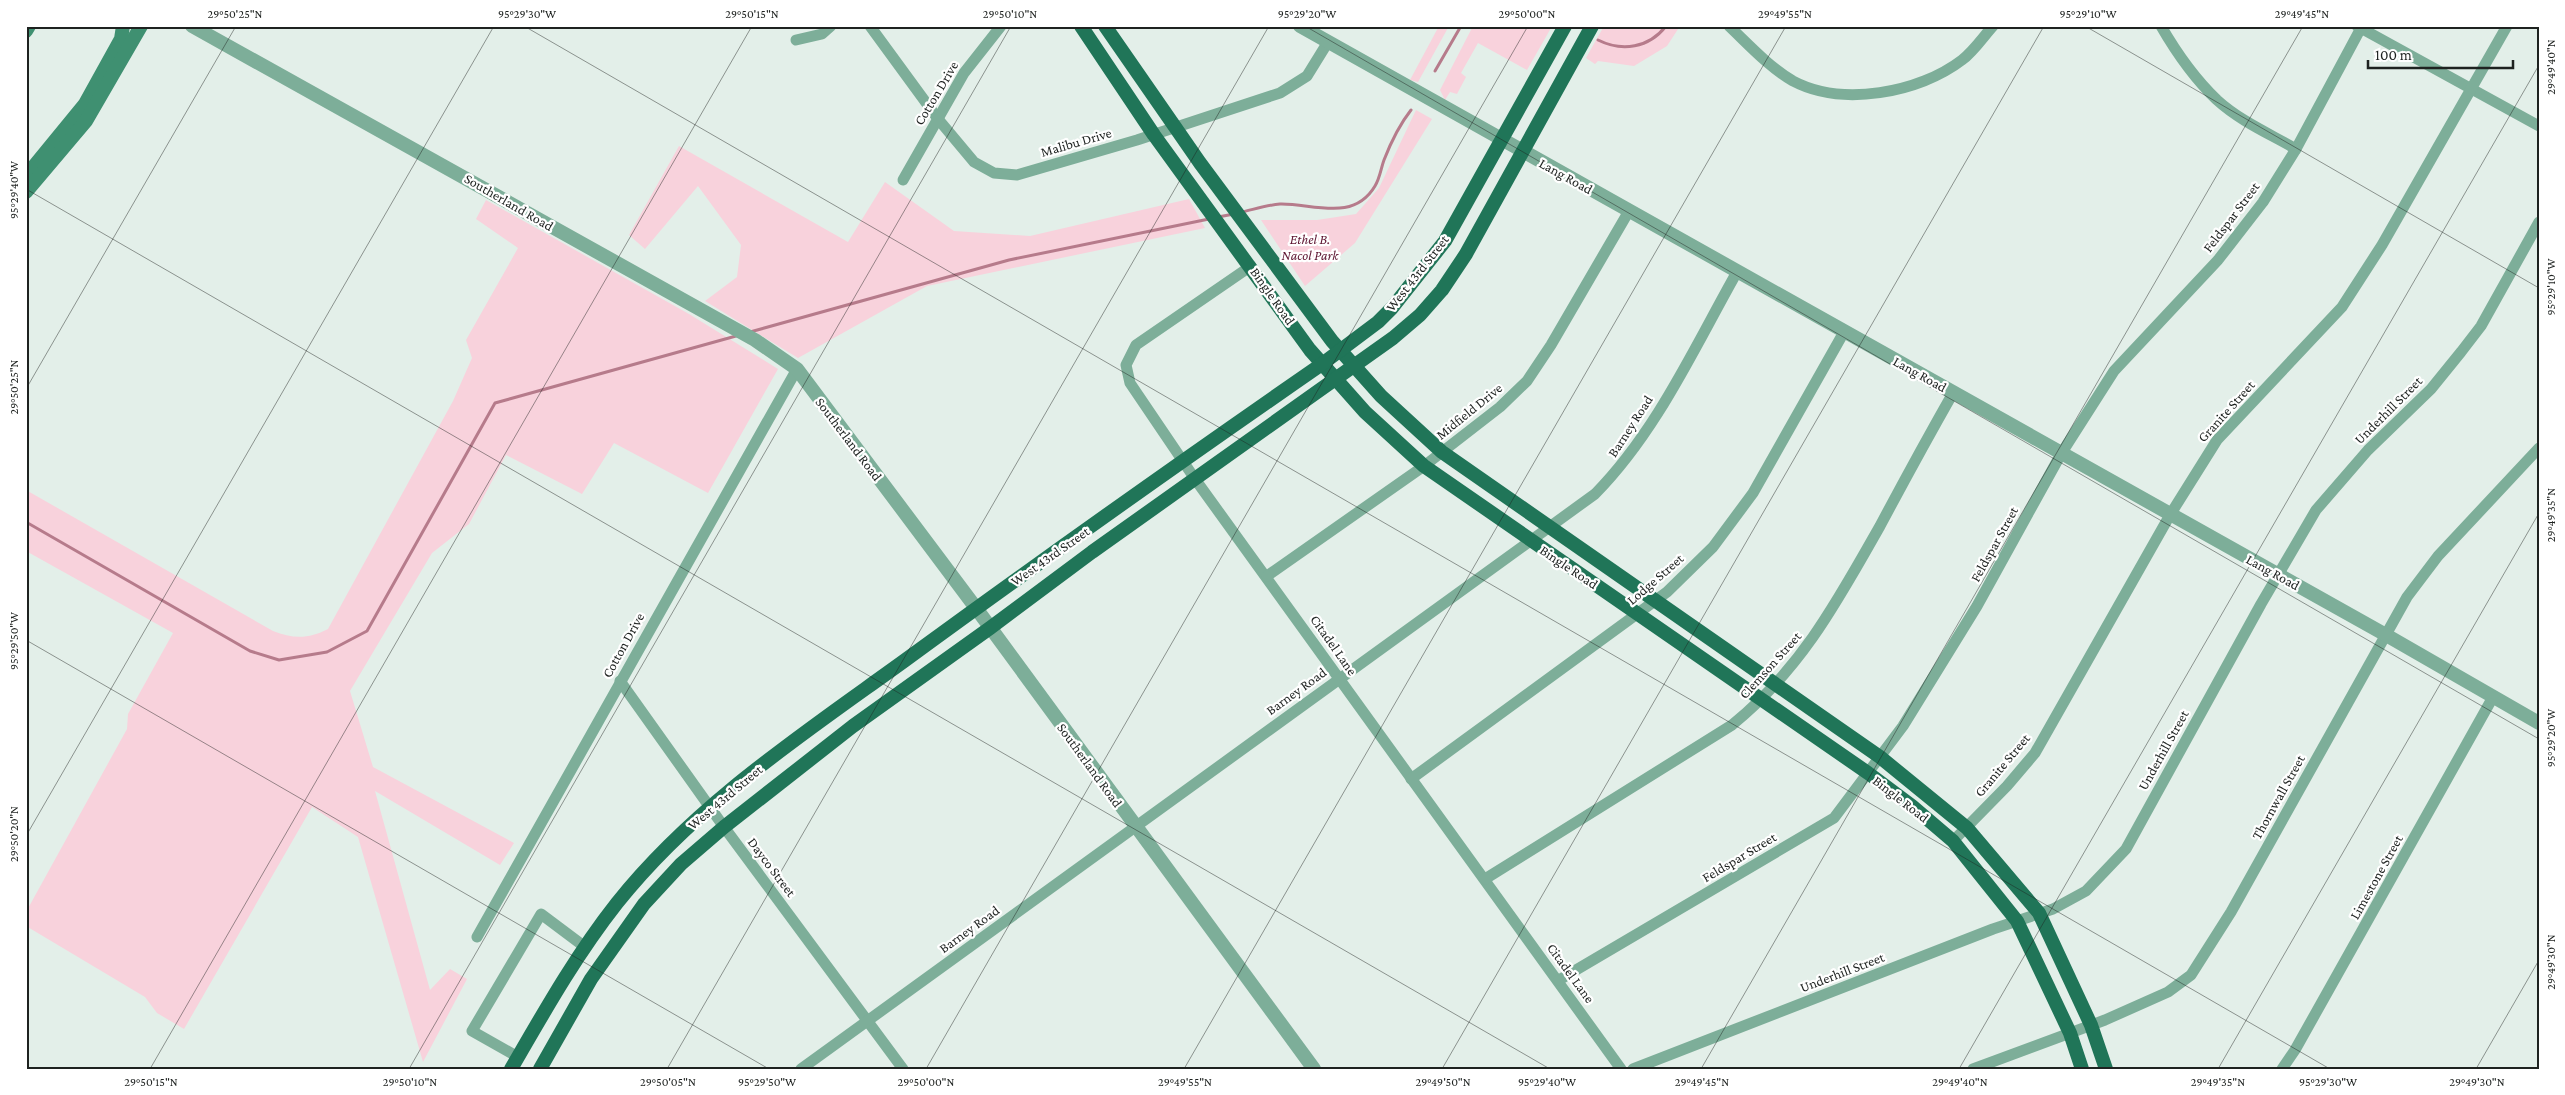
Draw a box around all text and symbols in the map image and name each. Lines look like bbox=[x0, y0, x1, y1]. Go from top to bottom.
text: 29°50'25"N bbox=[207, 7, 263, 21]
text: 95°29'30"W bbox=[498, 7, 556, 21]
text: 29°50'15"N bbox=[725, 7, 779, 21]
text: 29°50'10"N bbox=[983, 7, 1037, 21]
text: 95°29'20"W bbox=[1278, 7, 1336, 21]
text: 29°50'00"N bbox=[1499, 7, 1555, 21]
text: 29°49'55"N bbox=[1758, 7, 1812, 21]
text: 95°29'10"W bbox=[2060, 7, 2116, 21]
text: 29°49'45"N bbox=[2275, 7, 2329, 21]
scale bar bbox=[2368, 38, 2512, 70]
text: 29°49'40"N bbox=[2544, 39, 2558, 95]
text: 100 m bbox=[2375, 47, 2412, 63]
street label: Cotton Drive bbox=[911, 58, 961, 128]
street label: Malibu Drive bbox=[1039, 124, 1113, 160]
street label: Lang Road bbox=[1536, 155, 1596, 198]
text: 95°29'40"W bbox=[7, 161, 21, 219]
street label: Southerland Road bbox=[462, 170, 557, 234]
street label: Feldspar Street bbox=[2199, 179, 2263, 255]
park label: Ethel B. Nacol Park bbox=[1282, 231, 1339, 263]
street label: West 43rd Street bbox=[1382, 231, 1452, 314]
text: 95°29'10"W bbox=[2544, 259, 2558, 315]
street label: Bingle Road bbox=[1247, 264, 1299, 328]
street label: Lang Road bbox=[1890, 353, 1950, 396]
text: 29°50'25"N bbox=[7, 359, 21, 415]
street label: Underhill Street bbox=[2351, 373, 2425, 447]
street label: Granite Street bbox=[2194, 377, 2258, 445]
street label: Midfield Drive bbox=[1433, 379, 1505, 443]
street label: Barney Road bbox=[1604, 392, 1656, 460]
street label: Southerland Road bbox=[812, 394, 886, 484]
text: 29°49'35"N bbox=[2544, 488, 2558, 542]
street label: Feldspar Street bbox=[1967, 503, 2021, 584]
street label: West 43rd Street bbox=[1008, 523, 1093, 589]
street label: Bingle Road bbox=[1537, 542, 1602, 593]
street label: Lodge Street bbox=[1623, 550, 1687, 608]
street label: Lang Road bbox=[2243, 551, 2303, 594]
street label: Cotton Drive bbox=[599, 610, 647, 680]
text: 95°29'50"W bbox=[7, 612, 21, 670]
street label: Citadel Lane bbox=[1307, 612, 1361, 678]
street label: Clemson Street bbox=[1736, 628, 1805, 702]
street label: Barney Road bbox=[1263, 664, 1330, 718]
street label: Underhill Street bbox=[2134, 707, 2192, 793]
text: 95°29'20"W bbox=[2544, 709, 2558, 767]
street label: Southerland Road bbox=[1054, 720, 1126, 811]
street label: Granite Street bbox=[1971, 730, 2033, 800]
street label: Thornwall Street bbox=[2248, 752, 2308, 842]
street label: West 43rd Street bbox=[684, 761, 766, 833]
street label: Bingle Road bbox=[1870, 772, 1933, 826]
text: 29°50'20"N bbox=[7, 806, 21, 862]
street label: Feldspar Street bbox=[1699, 828, 1779, 885]
street label: Limestone Street bbox=[2346, 832, 2406, 922]
street label: Dayco Street bbox=[744, 834, 800, 900]
street label: Barney Road bbox=[936, 902, 1003, 956]
text: 29°49'30"N bbox=[2544, 934, 2558, 990]
street label: Citadel Lane bbox=[1544, 940, 1598, 1006]
street label: Underhill Street bbox=[1798, 948, 1887, 995]
text: 29°50'15"N bbox=[124, 1075, 178, 1089]
text: 29°50'10"N bbox=[383, 1075, 437, 1089]
text: 29°50'05"N bbox=[640, 1075, 696, 1089]
text: 95°29'50"W bbox=[738, 1075, 796, 1089]
text: 29°50'00"N bbox=[898, 1075, 954, 1089]
text: 29°49'55"N bbox=[1158, 1075, 1212, 1089]
text: 29°49'50"N bbox=[1415, 1075, 1471, 1089]
text: 95°29'40"W bbox=[1518, 1075, 1576, 1089]
text: 29°49'45"N bbox=[1675, 1075, 1729, 1089]
text: 29°49'40"N bbox=[1932, 1075, 1988, 1089]
text: 29°49'35"N bbox=[2191, 1075, 2245, 1089]
text: 95°29'30"W bbox=[2299, 1075, 2357, 1089]
text: 29°49'30"N bbox=[2449, 1075, 2505, 1089]

